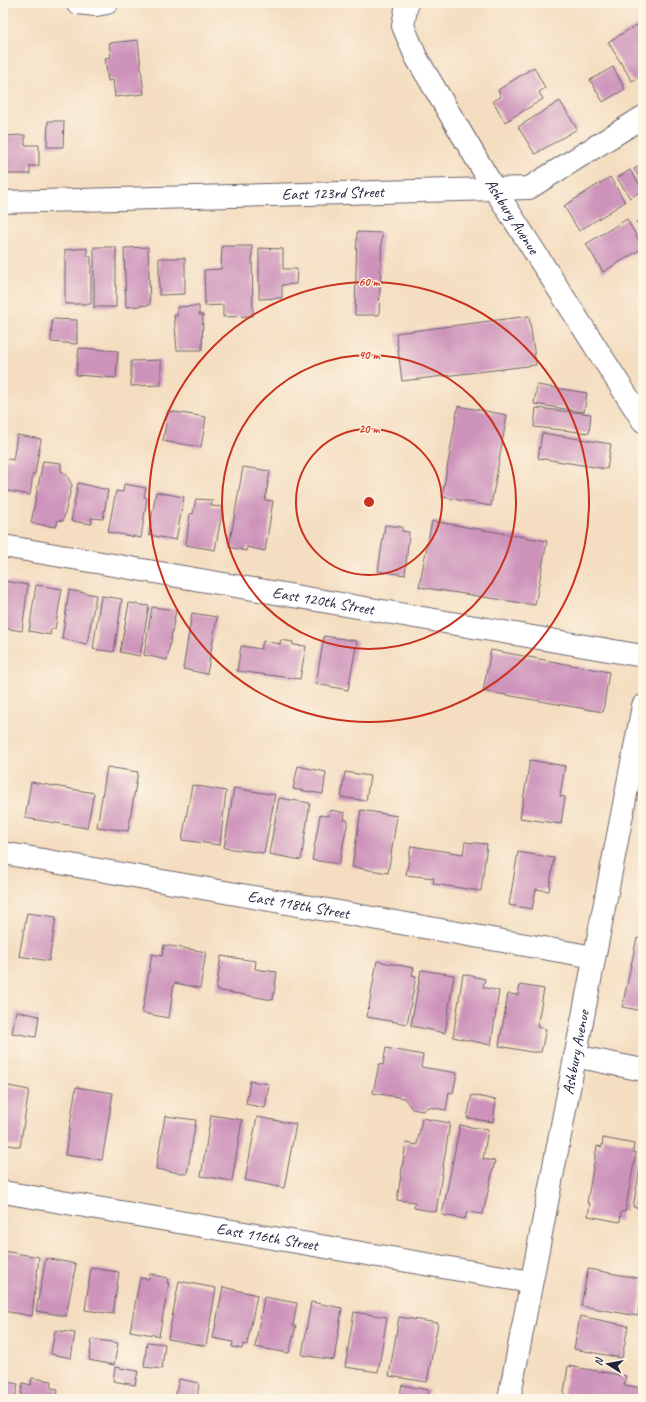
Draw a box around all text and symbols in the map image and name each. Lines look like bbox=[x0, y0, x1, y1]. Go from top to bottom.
street label: Ashbury Avenue bbox=[481, 175, 544, 259]
street label: East 123rd Street bbox=[282, 182, 386, 205]
text: 60 m bbox=[359, 274, 381, 290]
text: 40 m bbox=[359, 347, 380, 363]
text: 20 m bbox=[359, 421, 380, 437]
centre of rings bbox=[362, 495, 376, 509]
street label: East 120th Street bbox=[271, 582, 377, 620]
street label: East 118th Street bbox=[246, 886, 352, 924]
street label: Ashbury Avenue bbox=[558, 1007, 594, 1096]
street label: East 116th Street bbox=[215, 1219, 321, 1256]
north arrow bbox=[588, 1344, 628, 1384]
text: N bbox=[591, 1355, 606, 1367]

